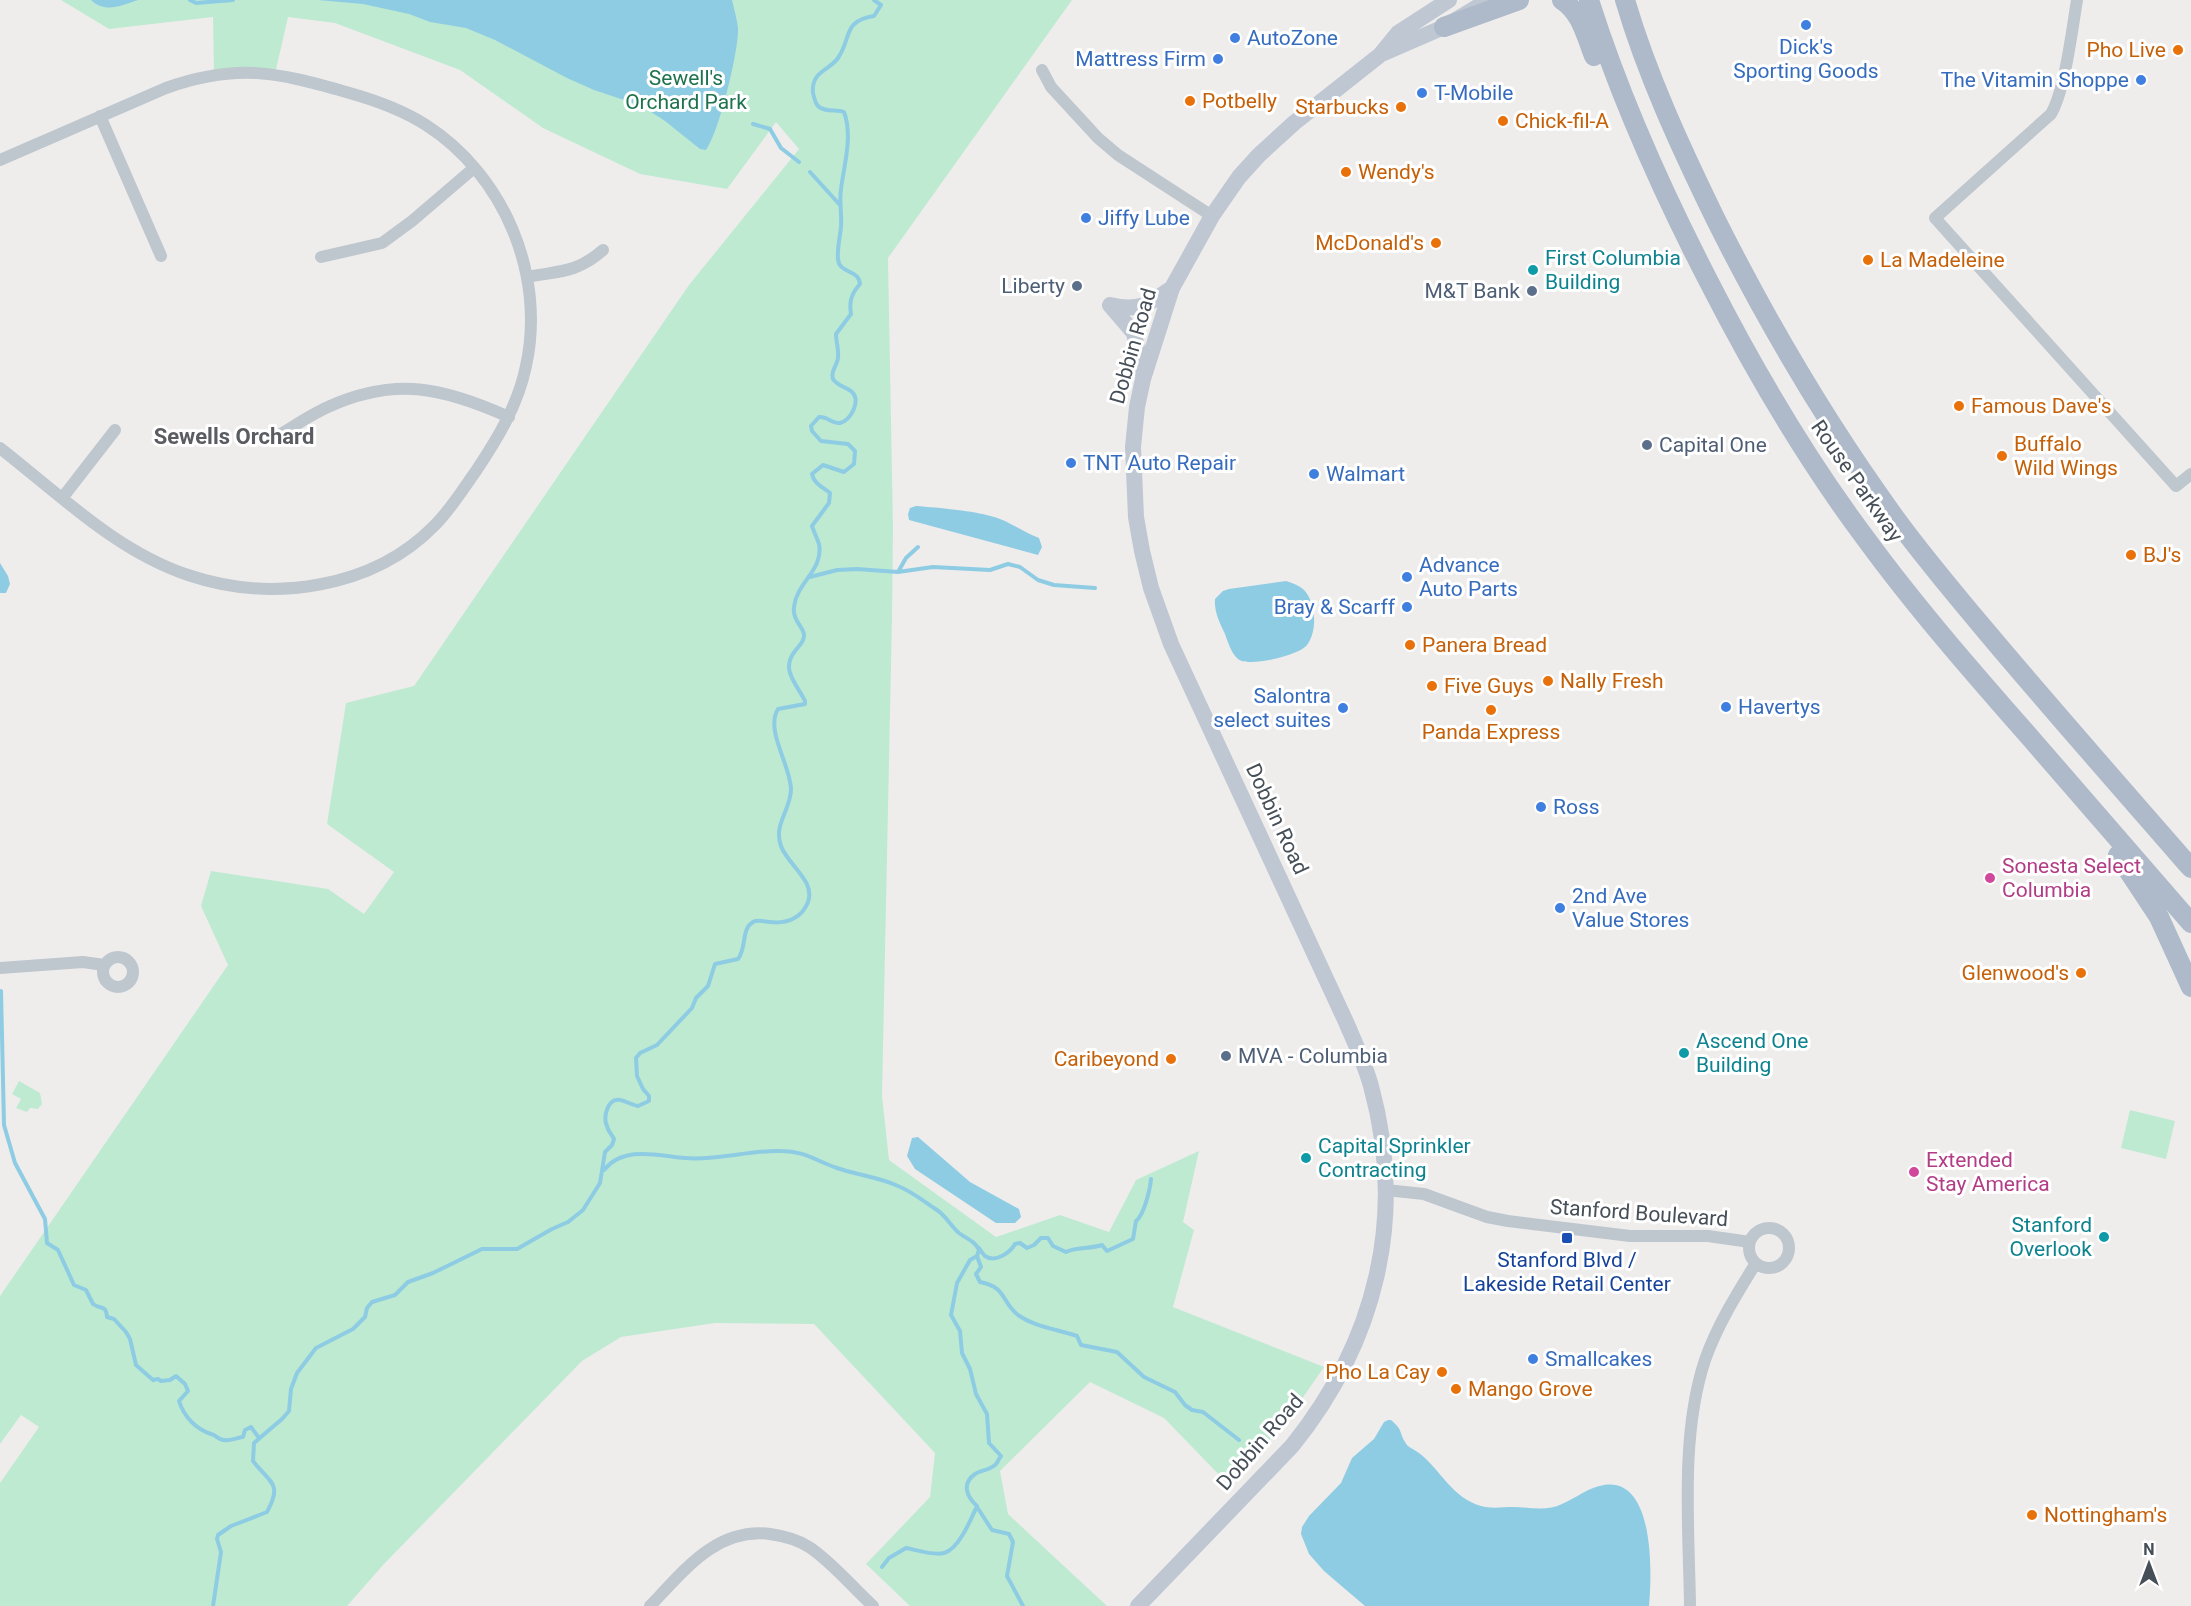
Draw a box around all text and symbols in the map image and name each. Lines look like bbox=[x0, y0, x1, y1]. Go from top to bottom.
marker: Dick's Sporting Goods bbox=[1799, 18, 1813, 32]
place label: AutoZone bbox=[1247, 26, 1338, 50]
marker: AutoZone bbox=[1228, 31, 1242, 45]
place label: Dick's Sporting Goods bbox=[1733, 35, 1879, 83]
place label: Pho Live bbox=[2086, 38, 2166, 62]
marker: Pho Live bbox=[2171, 43, 2185, 57]
place label: Mattress Firm bbox=[1075, 47, 1206, 71]
marker: Mattress Firm bbox=[1211, 52, 1225, 66]
park label: Sewell's Orchard Park bbox=[625, 66, 747, 114]
place label: The Vitamin Shoppe bbox=[1941, 68, 2129, 92]
marker: The Vitamin Shoppe bbox=[2134, 73, 2148, 87]
place label: T-Mobile bbox=[1434, 81, 1513, 105]
marker: T-Mobile bbox=[1415, 86, 1429, 100]
place label: Potbelly bbox=[1202, 89, 1277, 113]
marker: Potbelly bbox=[1183, 94, 1197, 108]
place label: Starbucks bbox=[1295, 95, 1389, 119]
marker: Starbucks bbox=[1394, 100, 1408, 114]
place label: Chick-fil-A bbox=[1515, 109, 1609, 133]
marker: Chick-fil-A bbox=[1496, 114, 1510, 128]
place label: Wendy's bbox=[1358, 160, 1435, 184]
marker: Wendy's bbox=[1339, 165, 1353, 179]
place label: Jiffy Lube bbox=[1098, 206, 1190, 230]
marker: Jiffy Lube bbox=[1079, 211, 1093, 225]
place label: McDonald's bbox=[1315, 231, 1424, 255]
marker: McDonald's bbox=[1429, 236, 1443, 250]
place label: First Columbia Building bbox=[1545, 246, 1681, 294]
place label: La Madeleine bbox=[1880, 248, 2005, 272]
marker: La Madeleine bbox=[1861, 253, 1875, 267]
marker: First Columbia Building bbox=[1526, 263, 1540, 277]
place label: Liberty bbox=[1001, 274, 1065, 298]
marker: Liberty bbox=[1070, 279, 1084, 293]
place label: M&T Bank bbox=[1425, 279, 1520, 303]
marker: M&T Bank bbox=[1525, 284, 1539, 298]
street label: Dobbin Road bbox=[1105, 285, 1161, 407]
place label: Famous Dave's bbox=[1971, 394, 2111, 418]
marker: Famous Dave's bbox=[1952, 399, 1966, 413]
street label: Rouse Parkway bbox=[1806, 416, 1908, 546]
district label: Sewells Orchard bbox=[154, 424, 314, 449]
place label: Buffalo Wild Wings bbox=[2014, 432, 2118, 480]
place label: Capital One bbox=[1659, 433, 1767, 457]
marker: Capital One bbox=[1640, 438, 1654, 452]
marker: Buffalo Wild Wings bbox=[1995, 449, 2009, 463]
place label: TNT Auto Repair bbox=[1083, 451, 1236, 475]
marker: TNT Auto Repair bbox=[1064, 456, 1078, 470]
place label: Walmart bbox=[1326, 462, 1405, 486]
marker: Walmart bbox=[1307, 467, 1321, 481]
place label: BJ's bbox=[2143, 543, 2181, 567]
marker: BJ's bbox=[2124, 548, 2138, 562]
place label: Advance Auto Parts bbox=[1419, 553, 1518, 601]
marker: Advance Auto Parts bbox=[1400, 570, 1414, 584]
place label: Bray & Scarff bbox=[1274, 595, 1396, 619]
marker: Bray & Scarff bbox=[1400, 600, 1414, 614]
place label: Panera Bread bbox=[1422, 633, 1547, 657]
marker: Panera Bread bbox=[1403, 638, 1417, 652]
place label: Nally Fresh bbox=[1560, 669, 1664, 693]
place label: Five Guys bbox=[1444, 674, 1534, 698]
marker: Nally Fresh bbox=[1541, 674, 1555, 688]
marker: Five Guys bbox=[1425, 679, 1439, 693]
place label: Salontra select suites bbox=[1213, 684, 1331, 732]
place label: Havertys bbox=[1738, 695, 1821, 719]
marker: Havertys bbox=[1719, 700, 1733, 714]
marker: Salontra select suites bbox=[1336, 701, 1350, 715]
marker: Panda Express bbox=[1484, 703, 1498, 717]
place label: Panda Express bbox=[1422, 720, 1560, 744]
street label: Dobbin Road bbox=[1241, 760, 1313, 878]
place label: Ross bbox=[1553, 795, 1600, 819]
marker: Ross bbox=[1534, 800, 1548, 814]
place label: Sonesta Select Columbia bbox=[2002, 854, 2141, 902]
marker: Sonesta Select Columbia bbox=[1983, 871, 1997, 885]
place label: 2nd Ave Value Stores bbox=[1572, 884, 1689, 932]
marker: 2nd Ave Value Stores bbox=[1553, 901, 1567, 915]
place label: Glenwood's bbox=[1962, 961, 2069, 985]
marker: Glenwood's bbox=[2074, 966, 2088, 980]
place label: Ascend One Building bbox=[1696, 1029, 1809, 1077]
place label: MVA - Columbia bbox=[1238, 1044, 1388, 1068]
marker: Ascend One Building bbox=[1677, 1046, 1691, 1060]
place label: Caribeyond bbox=[1054, 1047, 1159, 1071]
marker: MVA - Columbia bbox=[1219, 1049, 1233, 1063]
marker: Caribeyond bbox=[1164, 1052, 1178, 1066]
place label: Capital Sprinkler Contracting bbox=[1318, 1134, 1471, 1182]
place label: Extended Stay America bbox=[1926, 1148, 2050, 1196]
marker: Capital Sprinkler Contracting bbox=[1299, 1151, 1313, 1165]
marker: Extended Stay America bbox=[1907, 1165, 1921, 1179]
street label: Stanford Boulevard bbox=[1549, 1195, 1729, 1231]
place label: Stanford Overlook bbox=[2010, 1213, 2092, 1261]
marker: Stanford Overlook bbox=[2097, 1230, 2111, 1244]
marker: Stanford Blvd / Lakeside Retail Center bbox=[1560, 1231, 1574, 1245]
place label: Stanford Blvd / Lakeside Retail Center bbox=[1463, 1248, 1671, 1296]
place label: Smallcakes bbox=[1545, 1347, 1652, 1371]
marker: Smallcakes bbox=[1526, 1352, 1540, 1366]
place label: Pho La Cay bbox=[1325, 1360, 1430, 1384]
marker: Pho La Cay bbox=[1435, 1365, 1449, 1379]
place label: Mango Grove bbox=[1468, 1377, 1593, 1401]
marker: Mango Grove bbox=[1449, 1382, 1463, 1396]
street label: Dobbin Road bbox=[1212, 1389, 1308, 1495]
place label: Nottingham's bbox=[2044, 1503, 2167, 1527]
marker: Nottingham's bbox=[2025, 1508, 2039, 1522]
north arrow bbox=[2119, 1534, 2179, 1594]
text: N bbox=[2143, 1540, 2155, 1559]

